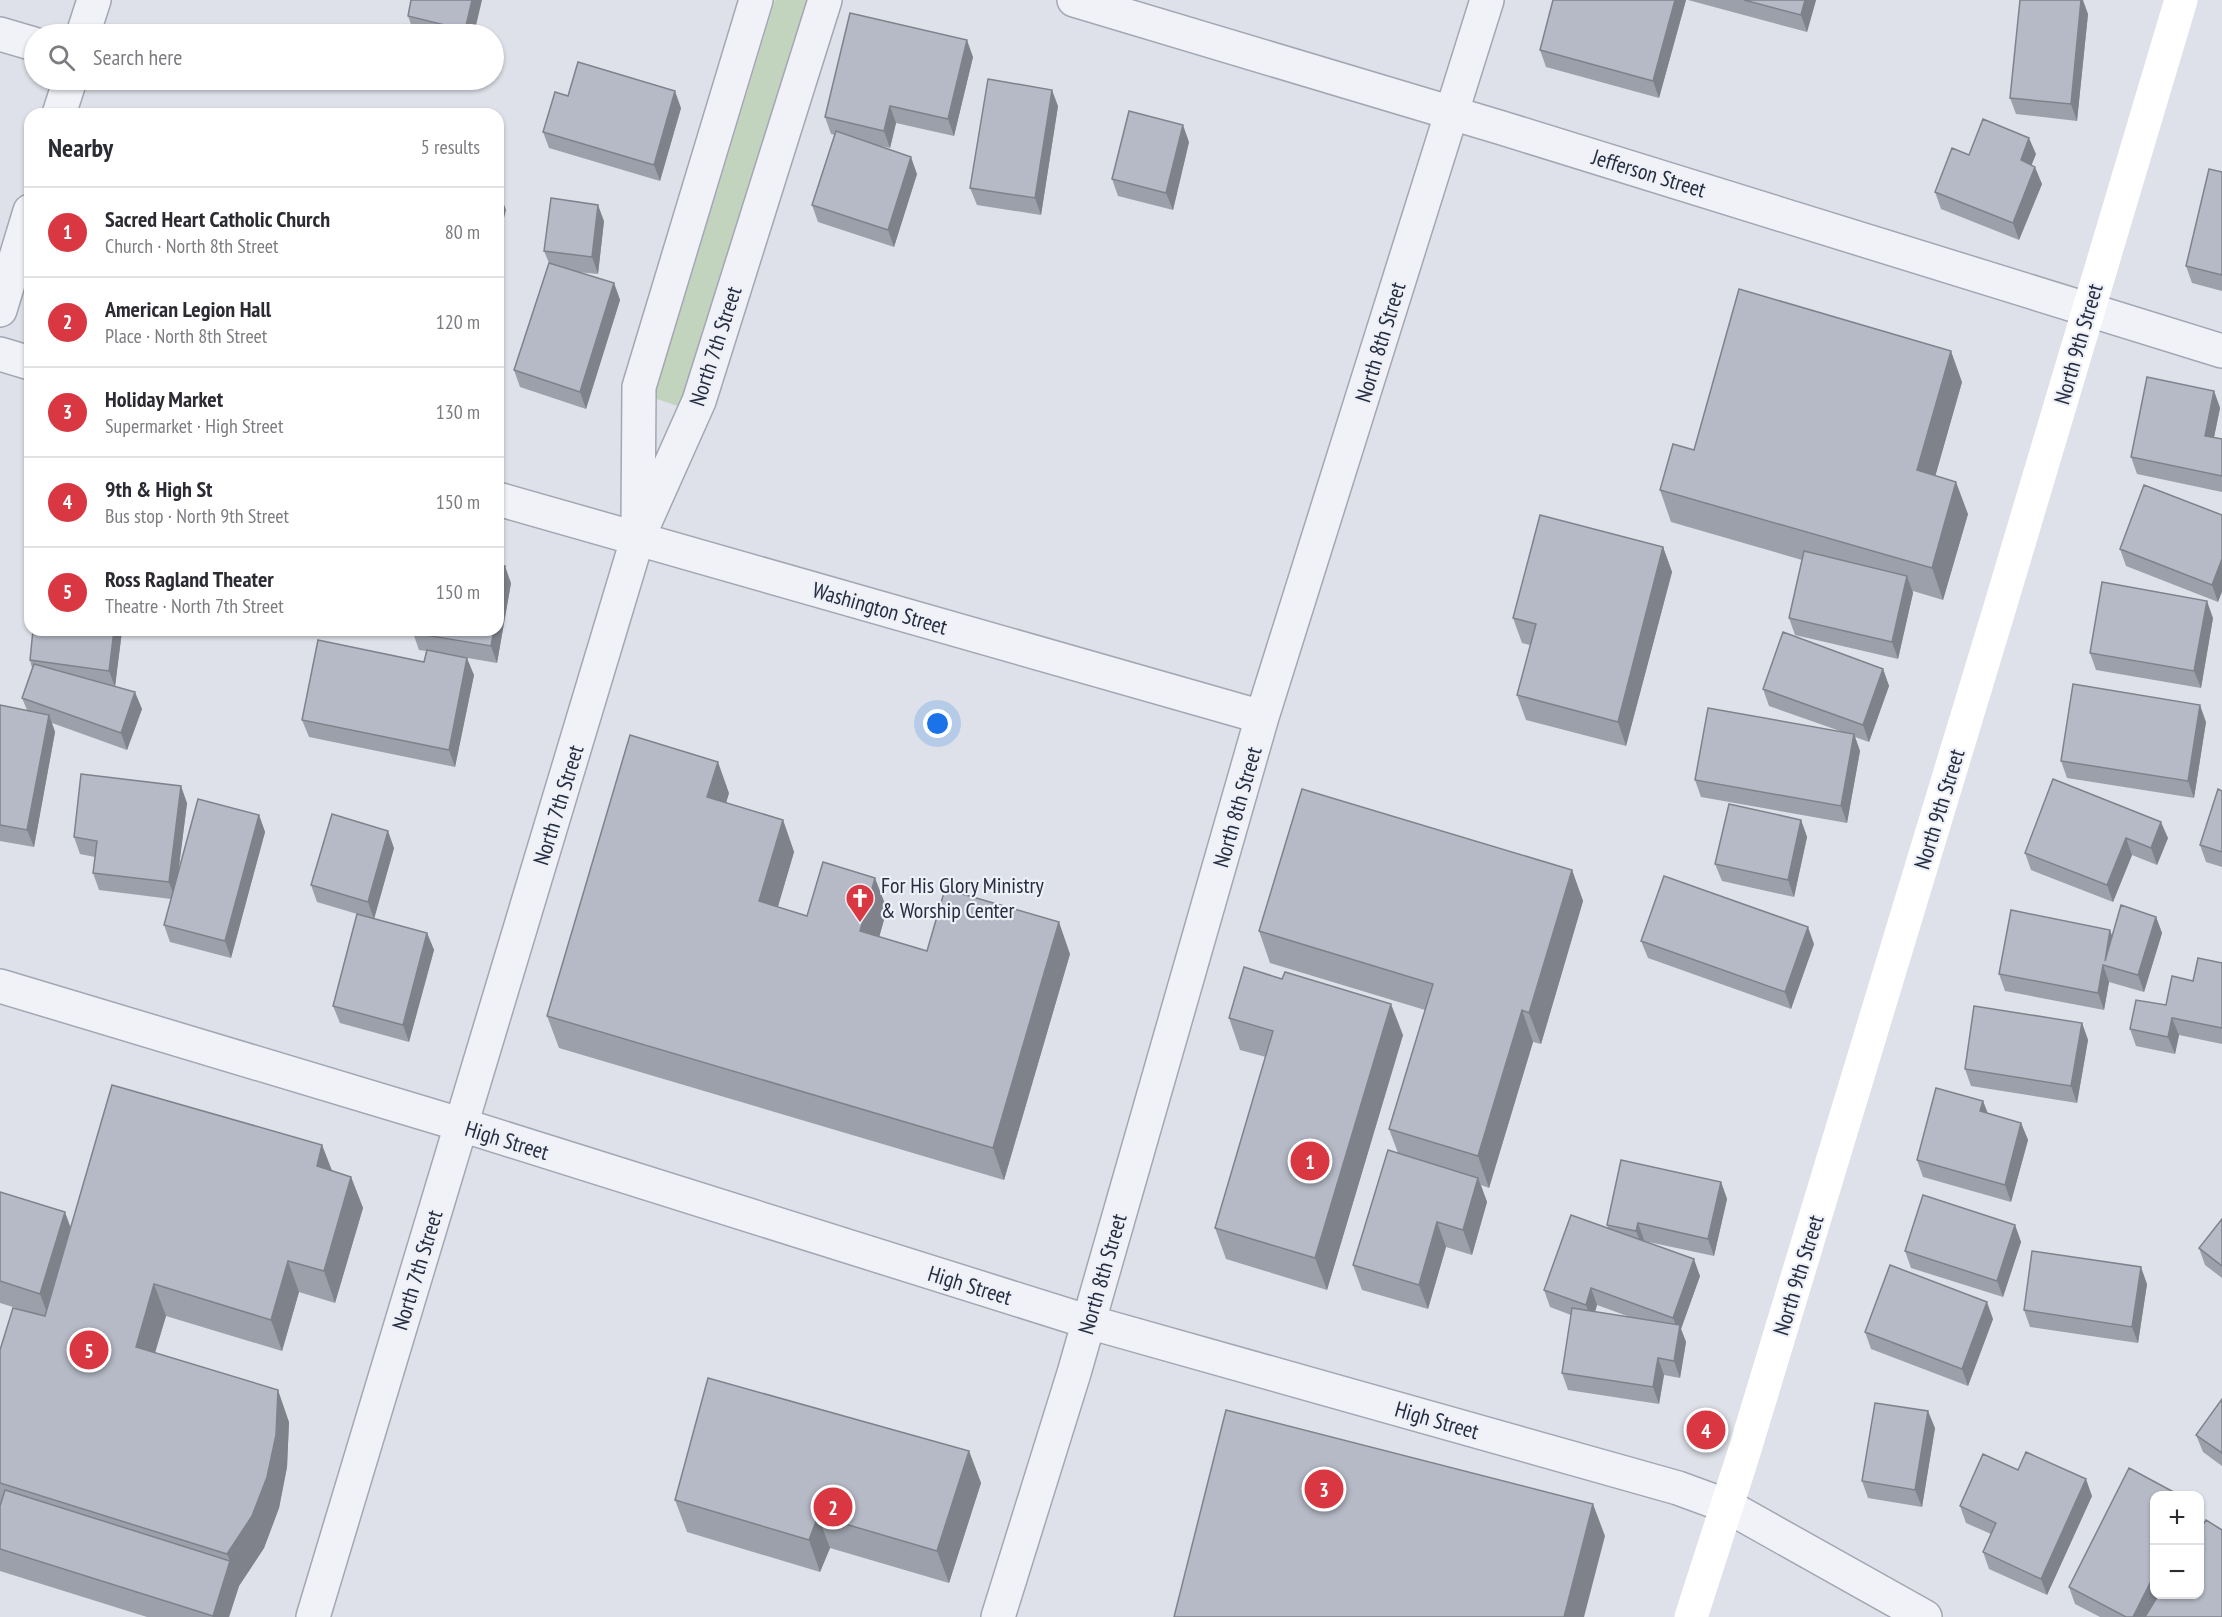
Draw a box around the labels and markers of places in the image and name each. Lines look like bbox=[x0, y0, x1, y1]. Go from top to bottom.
place label: For His Glory Ministry & Worship Center bbox=[881, 871, 1044, 924]
church icon: For His Glory Ministry & Worship Center bbox=[844, 882, 876, 924]
pin: 1 bbox=[1290, 1138, 1330, 1184]
pin: 5 bbox=[70, 1328, 109, 1372]
pin: 4 bbox=[1686, 1408, 1726, 1452]
pin: 3 bbox=[1304, 1466, 1344, 1512]
pin: 2 bbox=[814, 1484, 852, 1530]

